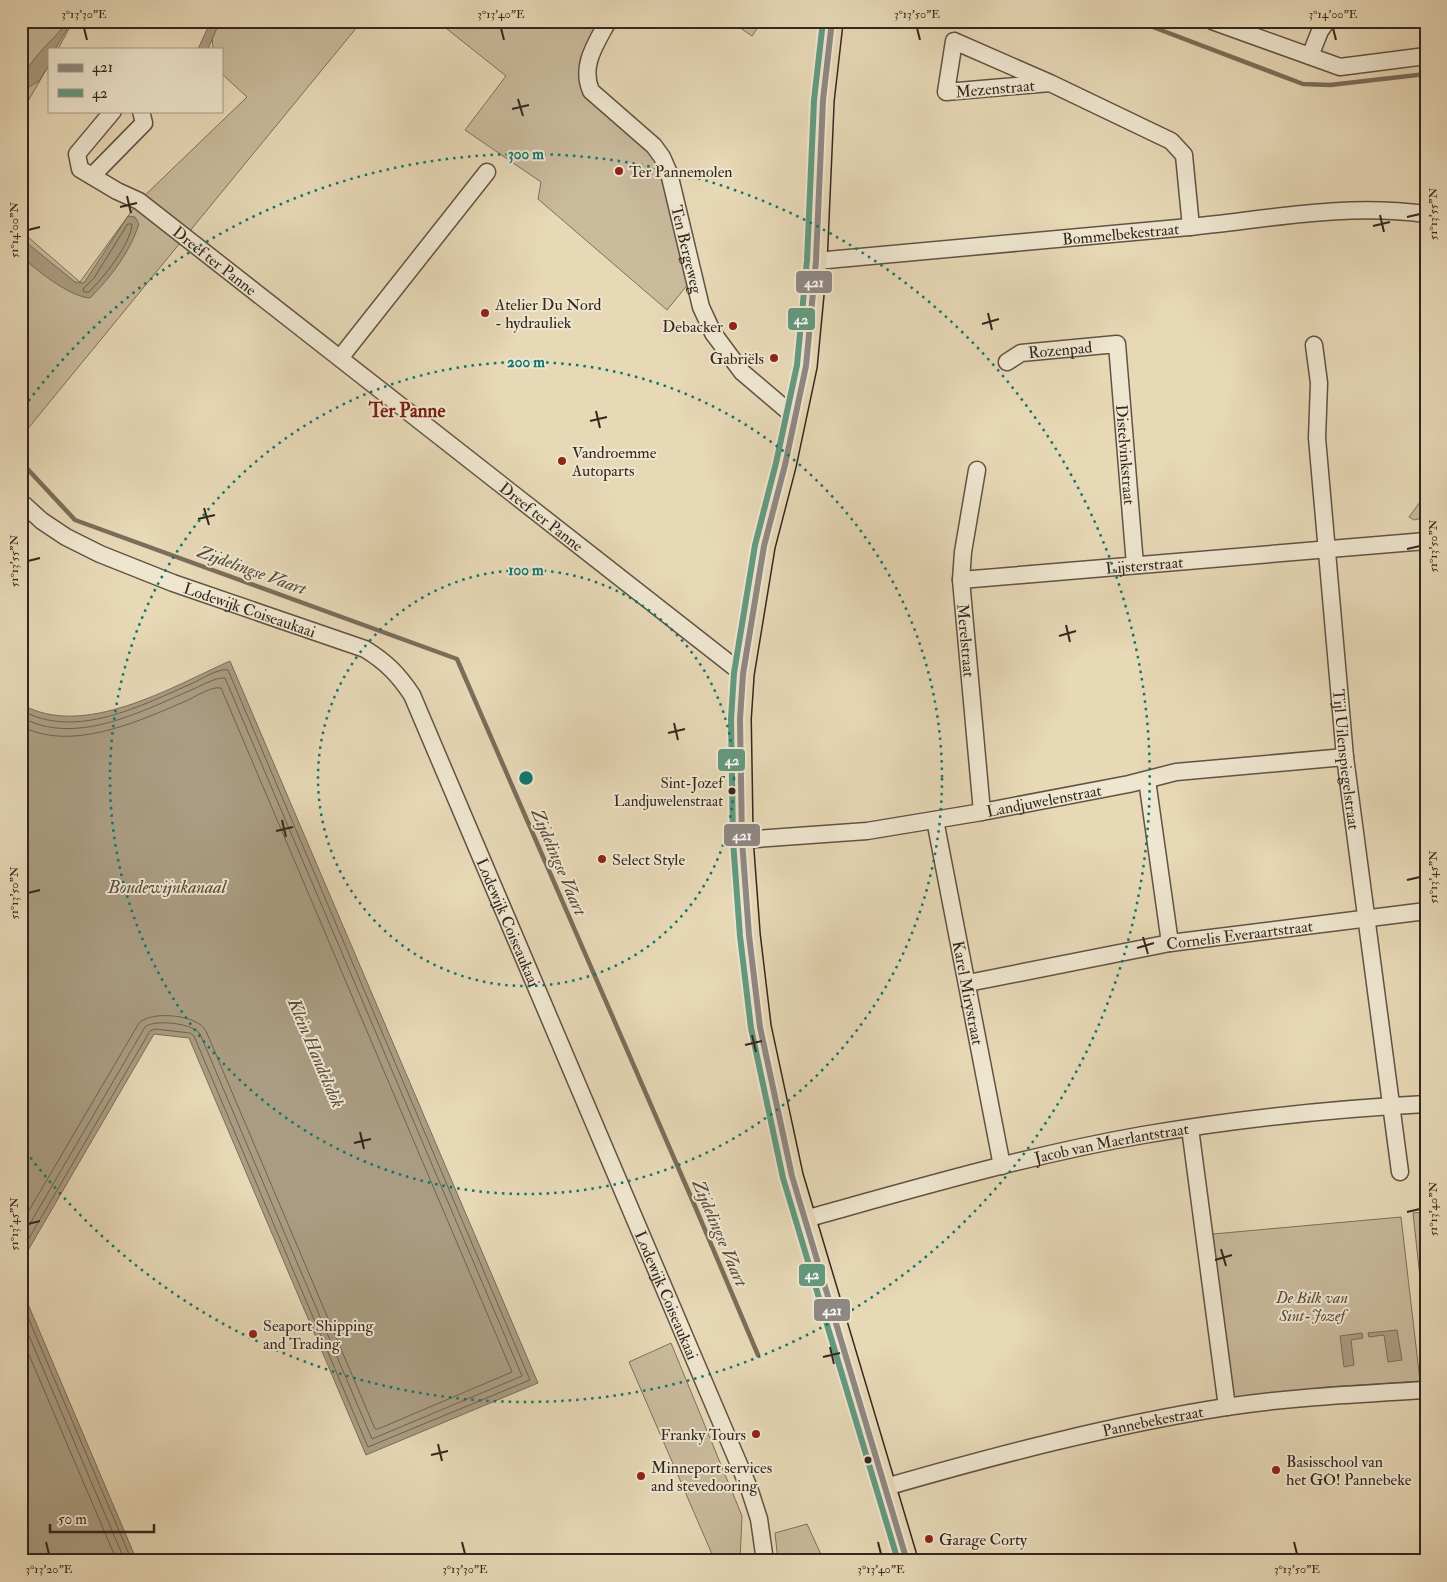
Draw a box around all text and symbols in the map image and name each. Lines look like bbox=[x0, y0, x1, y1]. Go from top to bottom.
text: 3°13'30"E bbox=[61, 7, 107, 22]
text: 3°13'40"E bbox=[477, 7, 525, 22]
text: 3°13'50"E bbox=[894, 7, 940, 22]
text: 3°14'00"E bbox=[1309, 7, 1358, 22]
legend bbox=[48, 48, 222, 112]
text: 421 bbox=[92, 58, 113, 77]
street label: Mezenstraat bbox=[955, 76, 1036, 102]
text: 42 bbox=[92, 84, 108, 103]
text: 300 m bbox=[508, 145, 544, 164]
place label: Ter Pannemolen bbox=[629, 162, 733, 182]
marker: Ter Pannemolen bbox=[613, 165, 625, 177]
text: 51°13'55"N bbox=[1426, 188, 1441, 240]
text: 51°14'00"N bbox=[7, 202, 22, 258]
street label: Ten Bergeweg bbox=[666, 203, 707, 297]
street label: Bommelbekestraat bbox=[1061, 219, 1180, 250]
street label: Dreef ter Panne bbox=[168, 222, 260, 300]
line badge: 421 bbox=[795, 270, 833, 294]
text: 421 bbox=[803, 274, 824, 291]
place label: Atelier Du Nord - hydrauliek bbox=[494, 295, 602, 333]
marker: Atelier Du Nord - hydrauliek bbox=[479, 307, 491, 319]
line badge: 42 bbox=[787, 307, 816, 331]
text: 42 bbox=[793, 311, 808, 328]
place label: Debacker bbox=[662, 317, 723, 337]
marker: Debacker bbox=[727, 320, 739, 332]
street label: Rozenpad bbox=[1027, 337, 1093, 363]
place label: Gabriëls bbox=[710, 349, 764, 369]
marker: Gabriëls bbox=[768, 352, 780, 364]
text: 200 m bbox=[507, 353, 545, 372]
district label: Ter Panne bbox=[368, 399, 445, 423]
street label: Distelvinkstraat bbox=[1111, 404, 1139, 506]
place label: Vandroemme Autoparts bbox=[571, 443, 657, 482]
marker: Vandroemme Autoparts bbox=[556, 455, 568, 467]
street label: Dreef ter Panne bbox=[495, 478, 587, 556]
text: 51°13'50"N bbox=[1426, 519, 1441, 573]
text: 51°13'55"N bbox=[7, 535, 22, 587]
water label: Zijdelingse Vaart bbox=[193, 540, 310, 601]
street label: Lijsterstraat bbox=[1105, 552, 1184, 579]
text: 100 m bbox=[508, 561, 544, 580]
street label: Lodewijk Coiseaukaai bbox=[181, 578, 318, 642]
street label: Merelstraat bbox=[952, 603, 979, 678]
street label: Tijl Uilenspiegelstraat bbox=[1328, 688, 1364, 831]
line badge: 42 bbox=[717, 748, 746, 772]
text: 42 bbox=[724, 752, 739, 769]
centre of rings bbox=[517, 769, 535, 787]
place label: Sint-Jozef Landjuwelenstraat bbox=[614, 774, 725, 811]
street label: Landjuwelenstraat bbox=[985, 780, 1103, 822]
marker: Sint-Jozef Landjuwelenstraat bbox=[727, 786, 737, 796]
water label: Zijdelingse Vaart bbox=[525, 804, 592, 920]
line badge: 421 bbox=[723, 823, 761, 847]
text: 421 bbox=[731, 827, 752, 844]
place label: Select Style bbox=[612, 850, 685, 870]
text: 51°13'45"N bbox=[1426, 850, 1441, 904]
marker: Select Style bbox=[596, 853, 608, 865]
street label: Lodewijk Coiseaukaai bbox=[471, 855, 544, 990]
text: 51°13'50"N bbox=[7, 866, 22, 920]
water label: Boudewijnkanaal bbox=[107, 876, 228, 899]
street label: Cornelis Everaartstraat bbox=[1165, 916, 1314, 954]
street label: Karel Mirystraat bbox=[948, 939, 987, 1047]
water label: Klein Handelsdok bbox=[282, 994, 349, 1111]
street label: Jacob van Maerlantstraat bbox=[1032, 1119, 1190, 1169]
water label: Zijdelingse Vaart bbox=[686, 1175, 753, 1291]
text: 51°13'40"N bbox=[1426, 1182, 1441, 1236]
text: 51°13'45"N bbox=[7, 1197, 22, 1251]
street label: Lodewijk Coiseaukaai bbox=[630, 1228, 702, 1363]
line badge: 42 bbox=[798, 1263, 826, 1287]
text: 42 bbox=[804, 1266, 819, 1283]
park label: De Bilk van Sint-Jozef bbox=[1275, 1288, 1349, 1326]
line badge: 421 bbox=[813, 1298, 851, 1322]
text: 421 bbox=[821, 1302, 842, 1319]
place label: Seaport Shipping and Trading bbox=[263, 1316, 375, 1354]
marker: Seaport Shipping and Trading bbox=[247, 1328, 259, 1340]
street label: Pannebekestraat bbox=[1101, 1402, 1205, 1441]
place label: Franky Tours bbox=[660, 1425, 746, 1445]
marker: Franky Tours bbox=[750, 1428, 762, 1440]
place label: Basisschool van het GO! Pannebeke bbox=[1286, 1452, 1412, 1490]
unlabelled marker bbox=[863, 1455, 873, 1465]
place label: Minneport services and stevedooring bbox=[651, 1458, 772, 1496]
marker: Basisschool van het GO! Pannebeke bbox=[1270, 1464, 1282, 1476]
marker: Minneport services and stevedooring bbox=[635, 1470, 647, 1482]
scale bar bbox=[50, 1502, 154, 1534]
text: 50 m bbox=[58, 1510, 87, 1529]
place label: Garage Corty bbox=[939, 1530, 1028, 1550]
marker: Garage Corty bbox=[923, 1533, 935, 1545]
text: 3°13'20"E bbox=[26, 1562, 73, 1577]
text: 3°13'30"E bbox=[442, 1562, 488, 1577]
text: 3°13'40"E bbox=[857, 1562, 905, 1577]
text: 3°13'50"E bbox=[1274, 1562, 1320, 1577]

